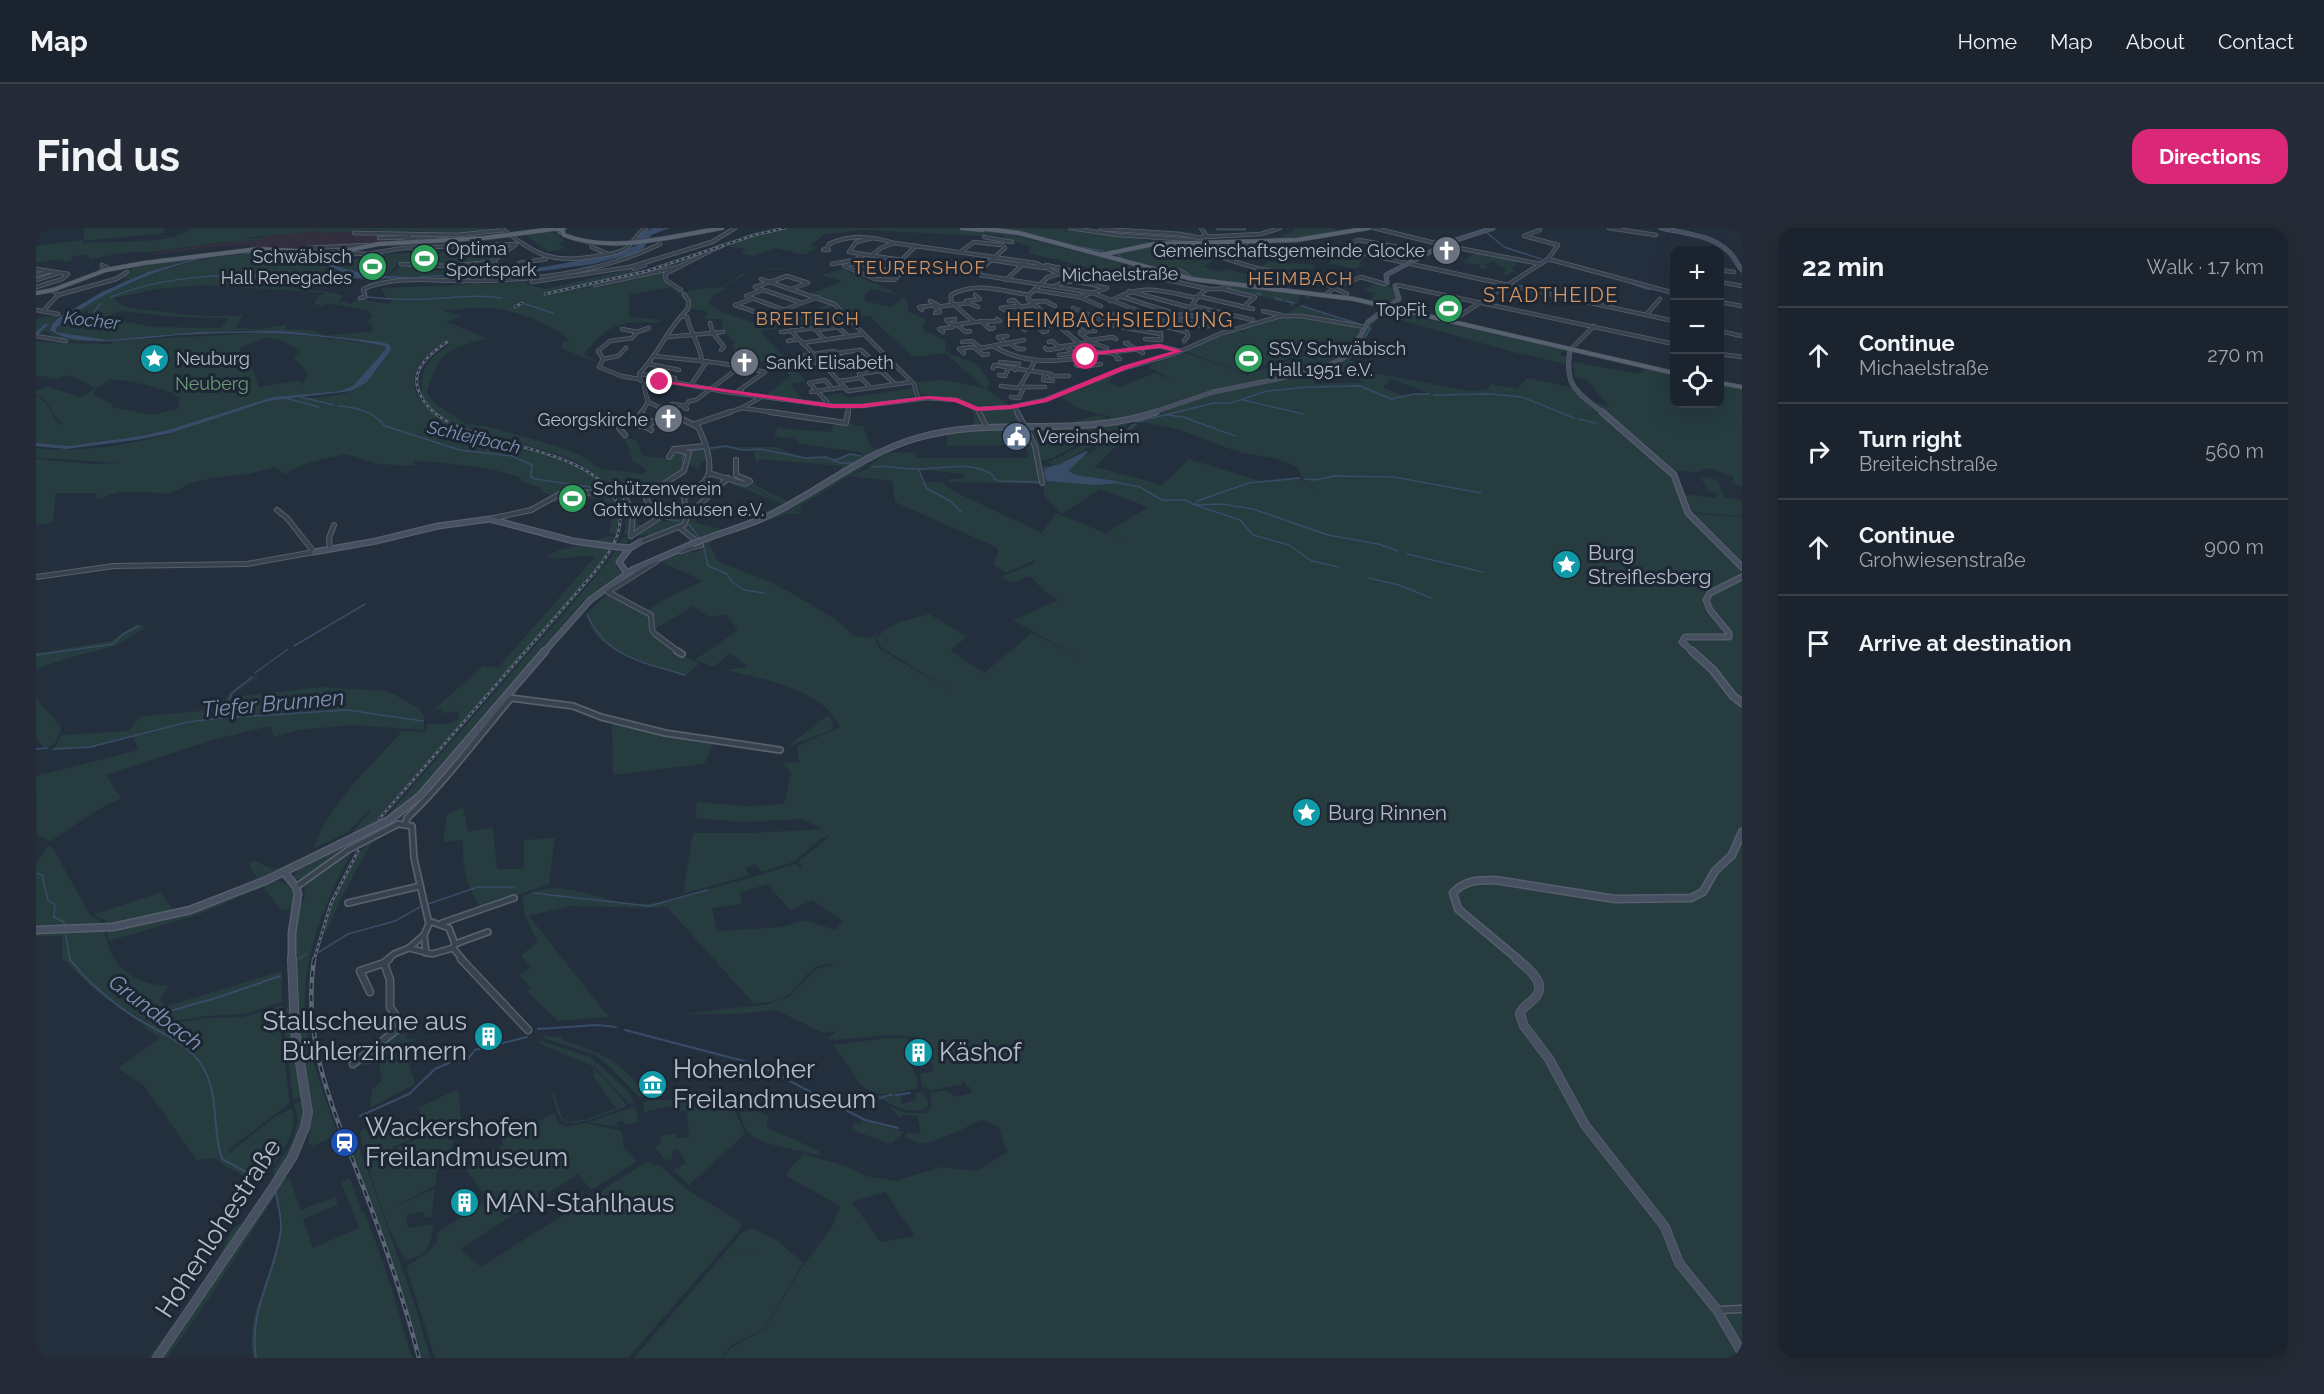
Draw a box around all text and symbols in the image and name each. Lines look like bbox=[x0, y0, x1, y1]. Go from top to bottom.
text: Map bbox=[30, 25, 88, 58]
text: Home bbox=[1958, 29, 2017, 54]
text: Map bbox=[2050, 29, 2093, 54]
text: About bbox=[2126, 29, 2185, 54]
text: Contact bbox=[2218, 29, 2294, 54]
button: Directions bbox=[2132, 129, 2288, 184]
text: Find us bbox=[36, 132, 180, 181]
church icon: Gemeinschaftsgemeinde Glocke bbox=[1430, 234, 1462, 266]
place label: Optima Sportspark bbox=[446, 238, 537, 280]
place label: Gemeinschaftsgemeinde Glocke bbox=[1153, 240, 1425, 261]
sports icon: Optima Sportspark bbox=[409, 242, 441, 274]
place label: Schwäbisch Hall Renegades bbox=[221, 246, 352, 288]
map controls bbox=[1670, 246, 1724, 408]
button: + bbox=[1670, 246, 1724, 300]
sports icon: Schwäbisch Hall Renegades bbox=[357, 250, 389, 282]
text: 22 min bbox=[1802, 252, 1884, 282]
text: Walk · 1.7 km bbox=[2147, 255, 2264, 279]
district label: TEURERSHOF bbox=[853, 257, 987, 278]
street label: Michaelstraße bbox=[1061, 262, 1179, 286]
district label: HEIMBACH bbox=[1248, 268, 1354, 289]
district label: STADTHEIDE bbox=[1483, 283, 1619, 307]
sports icon: TopFit bbox=[1432, 293, 1464, 325]
place label: TopFit bbox=[1376, 299, 1427, 320]
button: − bbox=[1670, 300, 1724, 354]
water label: Kocher bbox=[63, 307, 122, 333]
district label: BREITEICH bbox=[756, 308, 860, 329]
district label: HEIMBACHSIEDLUNG bbox=[1006, 308, 1234, 332]
text: Continue bbox=[1859, 330, 1955, 356]
place label: SSV Schwäbisch Hall 1951 e.V. bbox=[1269, 338, 1406, 380]
icon: ahead bbox=[1802, 339, 1835, 372]
place icon: Neuburg bbox=[139, 342, 171, 374]
sports icon: SSV Schwäbisch Hall 1951 e.V. bbox=[1232, 342, 1264, 374]
route start bbox=[1072, 343, 1098, 369]
text: 270 m bbox=[2207, 343, 2264, 367]
church icon: Sankt Elisabeth bbox=[729, 346, 761, 378]
place label: Neuburg bbox=[176, 348, 250, 369]
place label: Sankt Elisabeth bbox=[766, 352, 894, 373]
button: locate bbox=[1670, 354, 1724, 408]
text: Michaelstraße bbox=[1859, 356, 1989, 380]
route end bbox=[646, 368, 672, 394]
park label: Neuberg bbox=[175, 373, 249, 394]
church icon: Georgskirche bbox=[653, 403, 685, 435]
place label: Georgskirche bbox=[538, 409, 648, 430]
water label: Schleifbach bbox=[424, 416, 523, 458]
public building icon: Vereinsheim bbox=[1000, 420, 1032, 452]
place label: Vereinsheim bbox=[1037, 426, 1140, 447]
text: Turn right bbox=[1859, 426, 1962, 452]
icon: right bbox=[1802, 435, 1835, 468]
text: 560 m bbox=[2205, 439, 2264, 463]
text: Breiteichstraße bbox=[1859, 452, 1997, 476]
place label: Schützenverein Gottwollshausen e.V. bbox=[593, 478, 764, 520]
sports icon: Schützenverein Gottwollshausen e.V. bbox=[556, 482, 588, 514]
text: Continue bbox=[1859, 522, 1955, 548]
icon: ahead bbox=[1802, 531, 1835, 564]
text: 900 m bbox=[2204, 535, 2264, 559]
place label: Burg Streiflesberg bbox=[1588, 540, 1712, 589]
place icon: Burg Streiflesberg bbox=[1551, 548, 1583, 580]
text: Grohwiesenstraße bbox=[1859, 548, 2026, 572]
icon: arrive bbox=[1802, 627, 1835, 660]
text: Arrive at destination bbox=[1859, 630, 2072, 656]
water label: Tiefer Brunnen bbox=[201, 684, 345, 722]
place icon: Burg Rinnen bbox=[1291, 796, 1323, 828]
place label: Burg Rinnen bbox=[1328, 800, 1447, 825]
water label: Grundbach bbox=[104, 968, 208, 1056]
place label: Stallscheune aus Bühlerzimmern bbox=[263, 1006, 467, 1066]
building icon: Stallscheune aus Bühlerzimmern bbox=[472, 1020, 504, 1052]
building icon: Käshof bbox=[902, 1036, 934, 1068]
place label: Käshof bbox=[939, 1037, 1023, 1067]
place label: Hohenloher Freilandmuseum bbox=[673, 1054, 876, 1114]
museum icon: Hohenloher Freilandmuseum bbox=[636, 1068, 668, 1100]
place label: Wackershofen Freilandmuseum bbox=[365, 1112, 568, 1172]
station icon: Wackershofen Freilandmuseum bbox=[328, 1126, 360, 1158]
street label: Hohenlohestraße bbox=[149, 1133, 287, 1323]
building icon: MAN-Stahlhaus bbox=[448, 1187, 480, 1219]
place label: MAN-Stahlhaus bbox=[485, 1188, 674, 1218]

